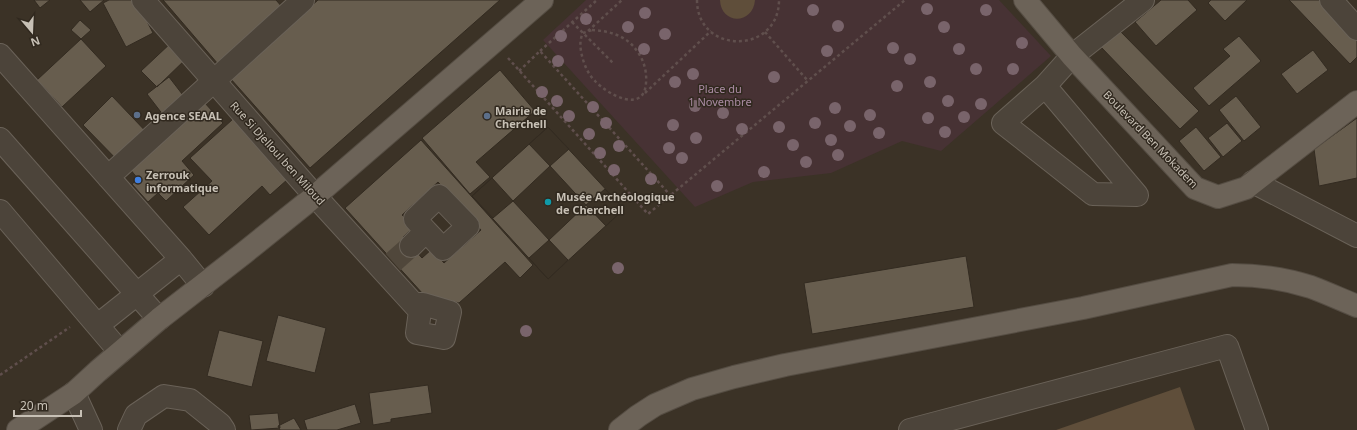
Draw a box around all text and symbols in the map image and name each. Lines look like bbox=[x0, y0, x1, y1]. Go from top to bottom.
north arrow bbox=[12, 12, 52, 52]
text: N bbox=[29, 33, 42, 50]
park label: Place du 1 Novembre bbox=[688, 81, 752, 109]
street label: Boulevard Ben Mokadem bbox=[1100, 87, 1202, 191]
street label: Rue Si Djelloul ben Miloud bbox=[227, 98, 329, 208]
place label: Mairie de Cherchell bbox=[495, 103, 547, 131]
place label: Agence SEAAL bbox=[145, 108, 222, 123]
marker: Agence SEAAL bbox=[132, 110, 142, 120]
marker: Mairie de Cherchell bbox=[482, 111, 492, 121]
place label: Zerrouk informatique bbox=[146, 167, 219, 195]
marker: Zerrouk informatique bbox=[133, 175, 143, 185]
place label: Musée Archéologique de Cherchell bbox=[556, 189, 675, 217]
marker: Musée Archéologique de Cherchell bbox=[543, 197, 553, 207]
scale bar bbox=[14, 392, 81, 418]
text: 20 m bbox=[20, 397, 48, 414]

